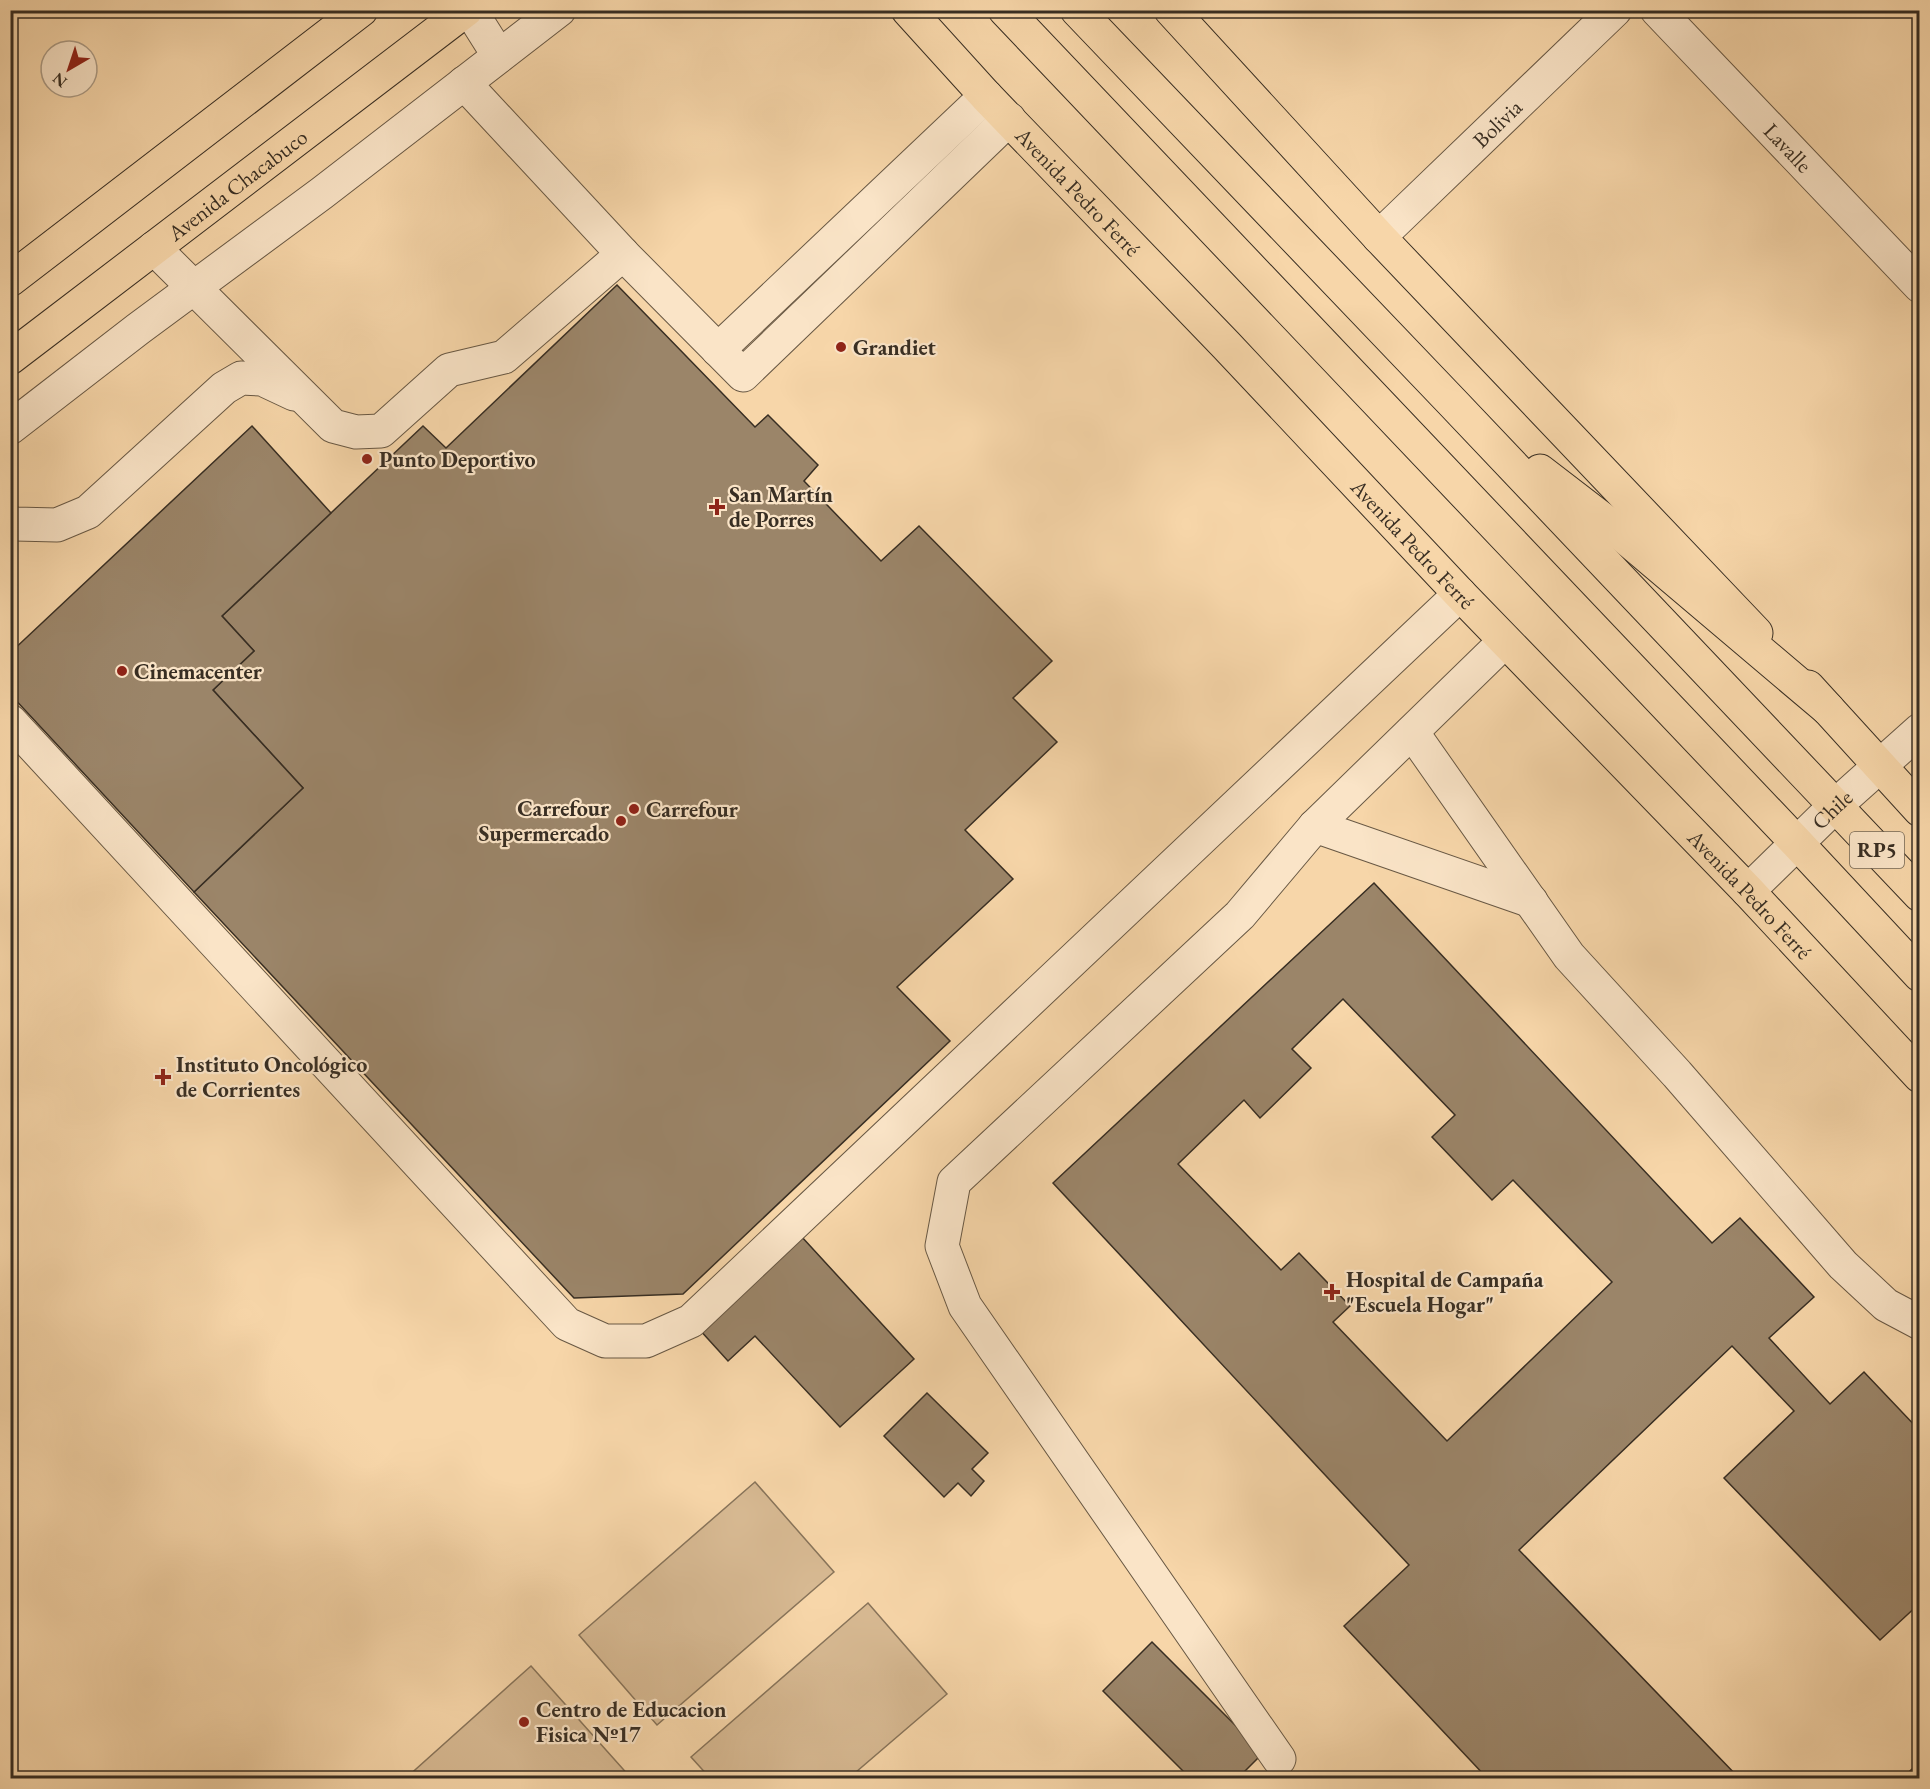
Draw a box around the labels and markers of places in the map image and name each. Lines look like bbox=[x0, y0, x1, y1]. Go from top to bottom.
place label: Grandiet bbox=[853, 333, 937, 362]
marker: Grandiet bbox=[834, 340, 848, 354]
place label: Punto Deportivo bbox=[379, 445, 535, 474]
marker: Punto Deportivo bbox=[360, 452, 374, 466]
place label: San Martín de Porres bbox=[729, 480, 833, 534]
marker: San Martín de Porres bbox=[710, 500, 724, 514]
place label: Cinemacenter bbox=[134, 657, 263, 686]
marker: Cinemacenter bbox=[115, 664, 129, 678]
place label: Carrefour Supermercado bbox=[479, 794, 610, 848]
place label: Carrefour bbox=[646, 795, 739, 824]
marker: Carrefour bbox=[627, 802, 641, 816]
marker: Carrefour Supermercado bbox=[614, 814, 628, 828]
place label: Instituto Oncológico de Corrientes bbox=[176, 1050, 367, 1104]
marker: Instituto Oncológico de Corrientes bbox=[154, 1068, 172, 1086]
place label: Hospital de Campaña "Escuela Hogar" bbox=[1346, 1265, 1544, 1319]
marker: Hospital de Campaña "Escuela Hogar" bbox=[1323, 1283, 1341, 1301]
place label: Centro de Educacion Fisica Nº17 bbox=[536, 1695, 727, 1749]
marker: Centro de Educacion Fisica Nº17 bbox=[517, 1715, 531, 1729]

